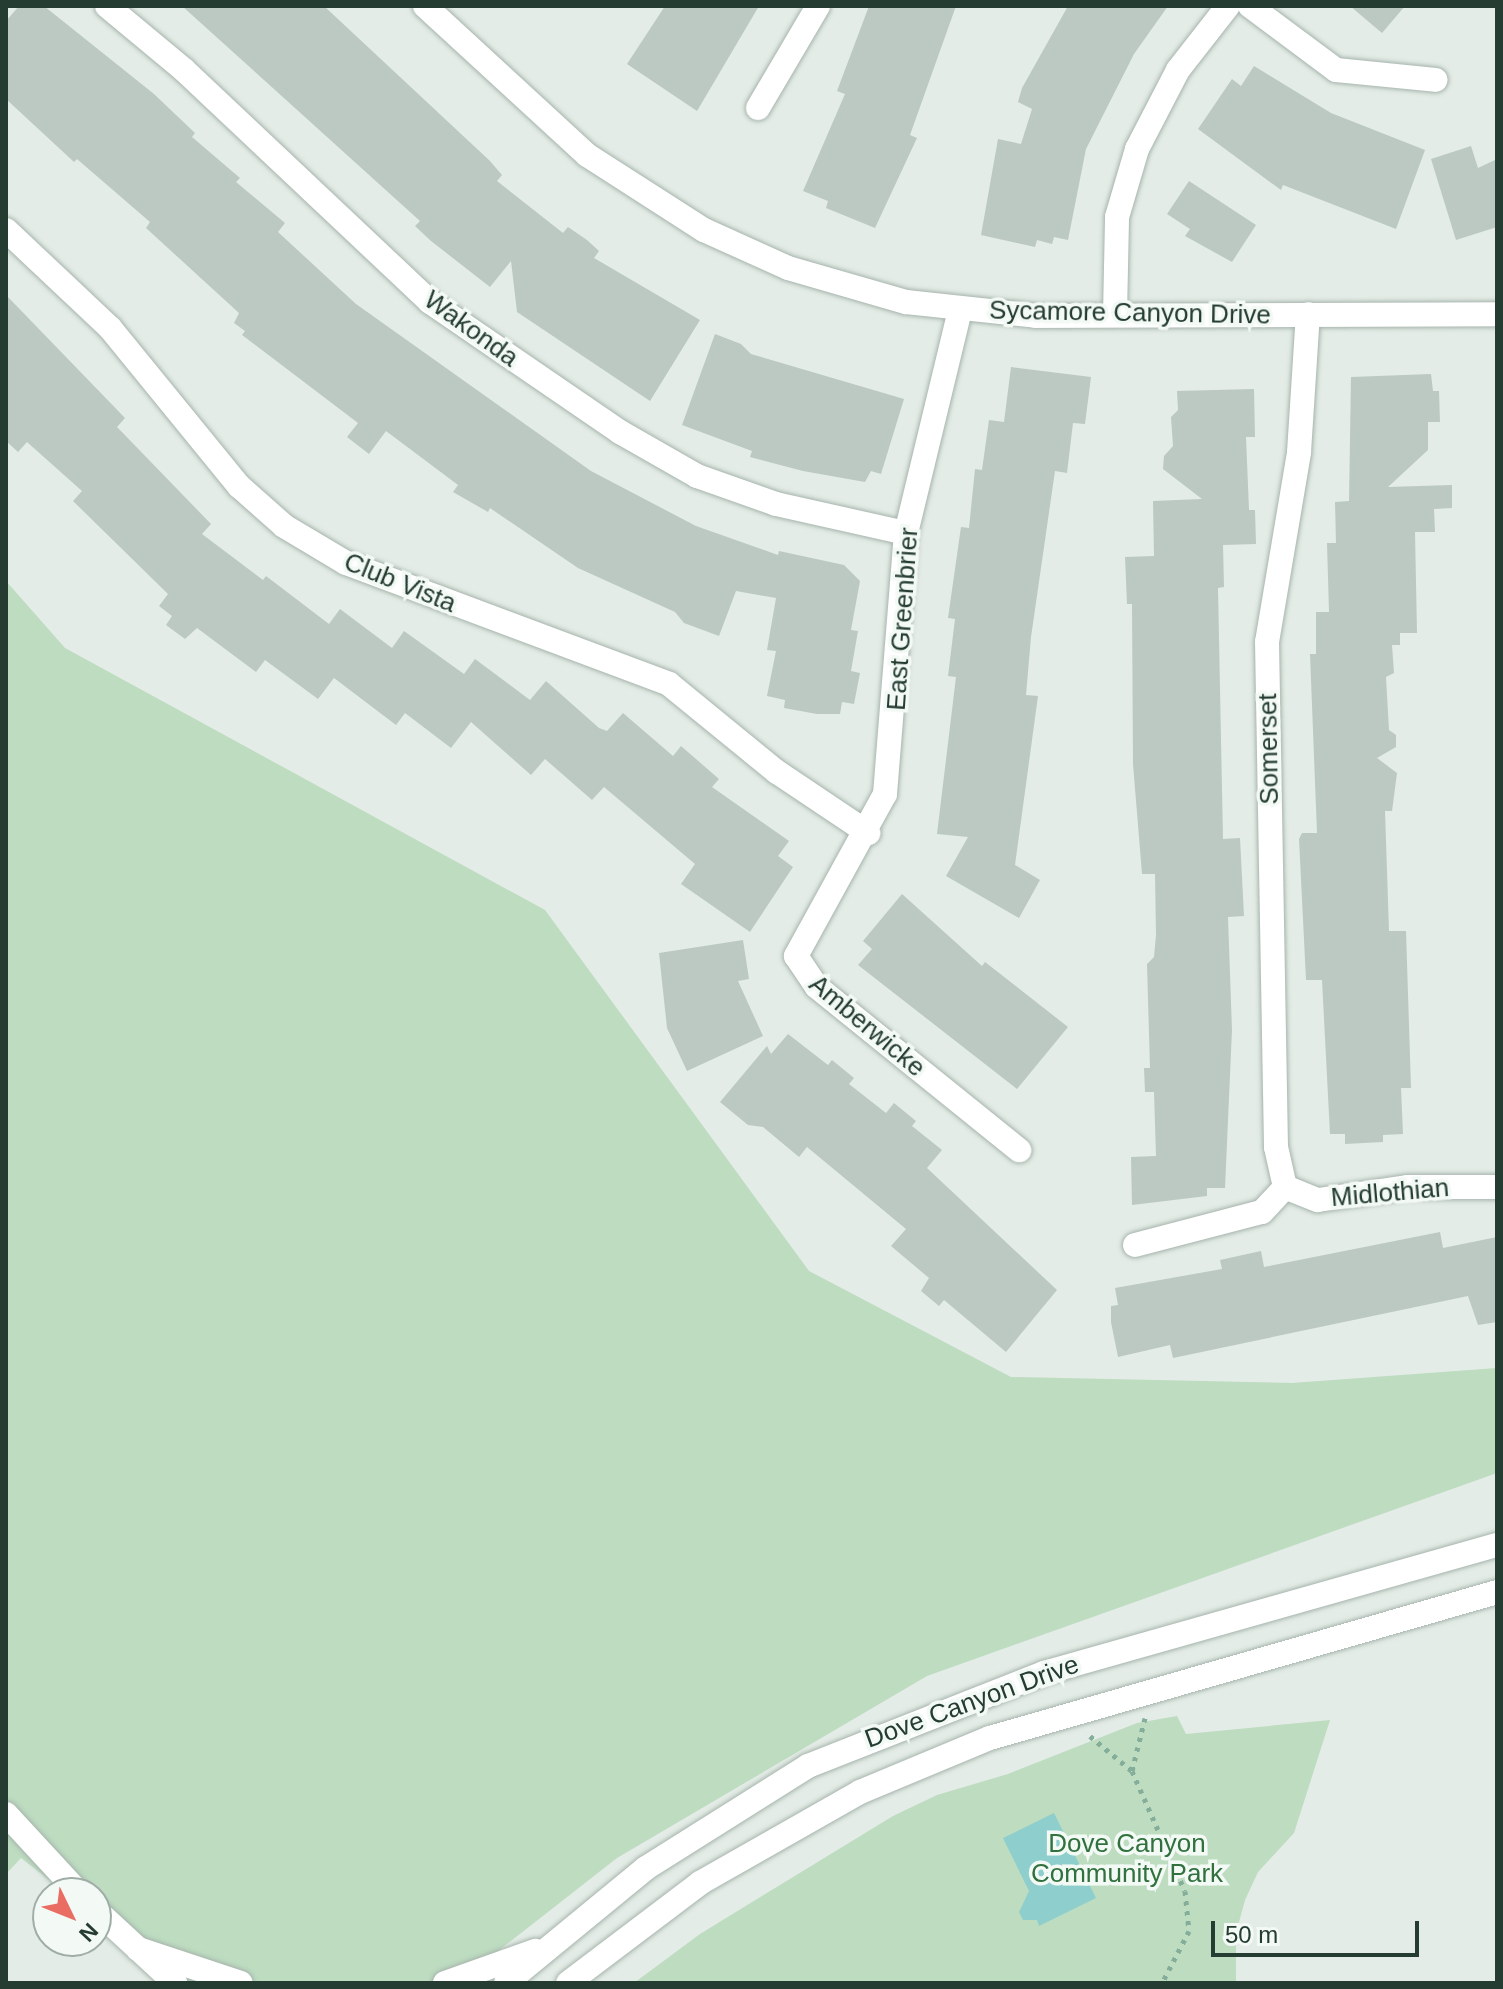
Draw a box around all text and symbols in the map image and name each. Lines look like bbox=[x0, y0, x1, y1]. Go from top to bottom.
street label: Wakonda bbox=[418, 284, 524, 374]
street label: Sycamore Canyon Drive bbox=[989, 295, 1271, 331]
street label: East Greenbrier bbox=[881, 526, 925, 712]
street label: Club Vista bbox=[339, 546, 461, 620]
street label: Somerset bbox=[1252, 693, 1286, 805]
street label: Amberwicke bbox=[803, 969, 931, 1083]
street label: Midlothian bbox=[1330, 1172, 1450, 1214]
street label: Dove Canyon Drive bbox=[861, 1649, 1083, 1755]
park label: Dove Canyon Community Park bbox=[1031, 1828, 1223, 1890]
north arrow bbox=[32, 1877, 112, 1957]
scale bar bbox=[1215, 1905, 1423, 1955]
text: N bbox=[74, 1918, 103, 1947]
text: 50 m bbox=[1225, 1921, 1278, 1948]

